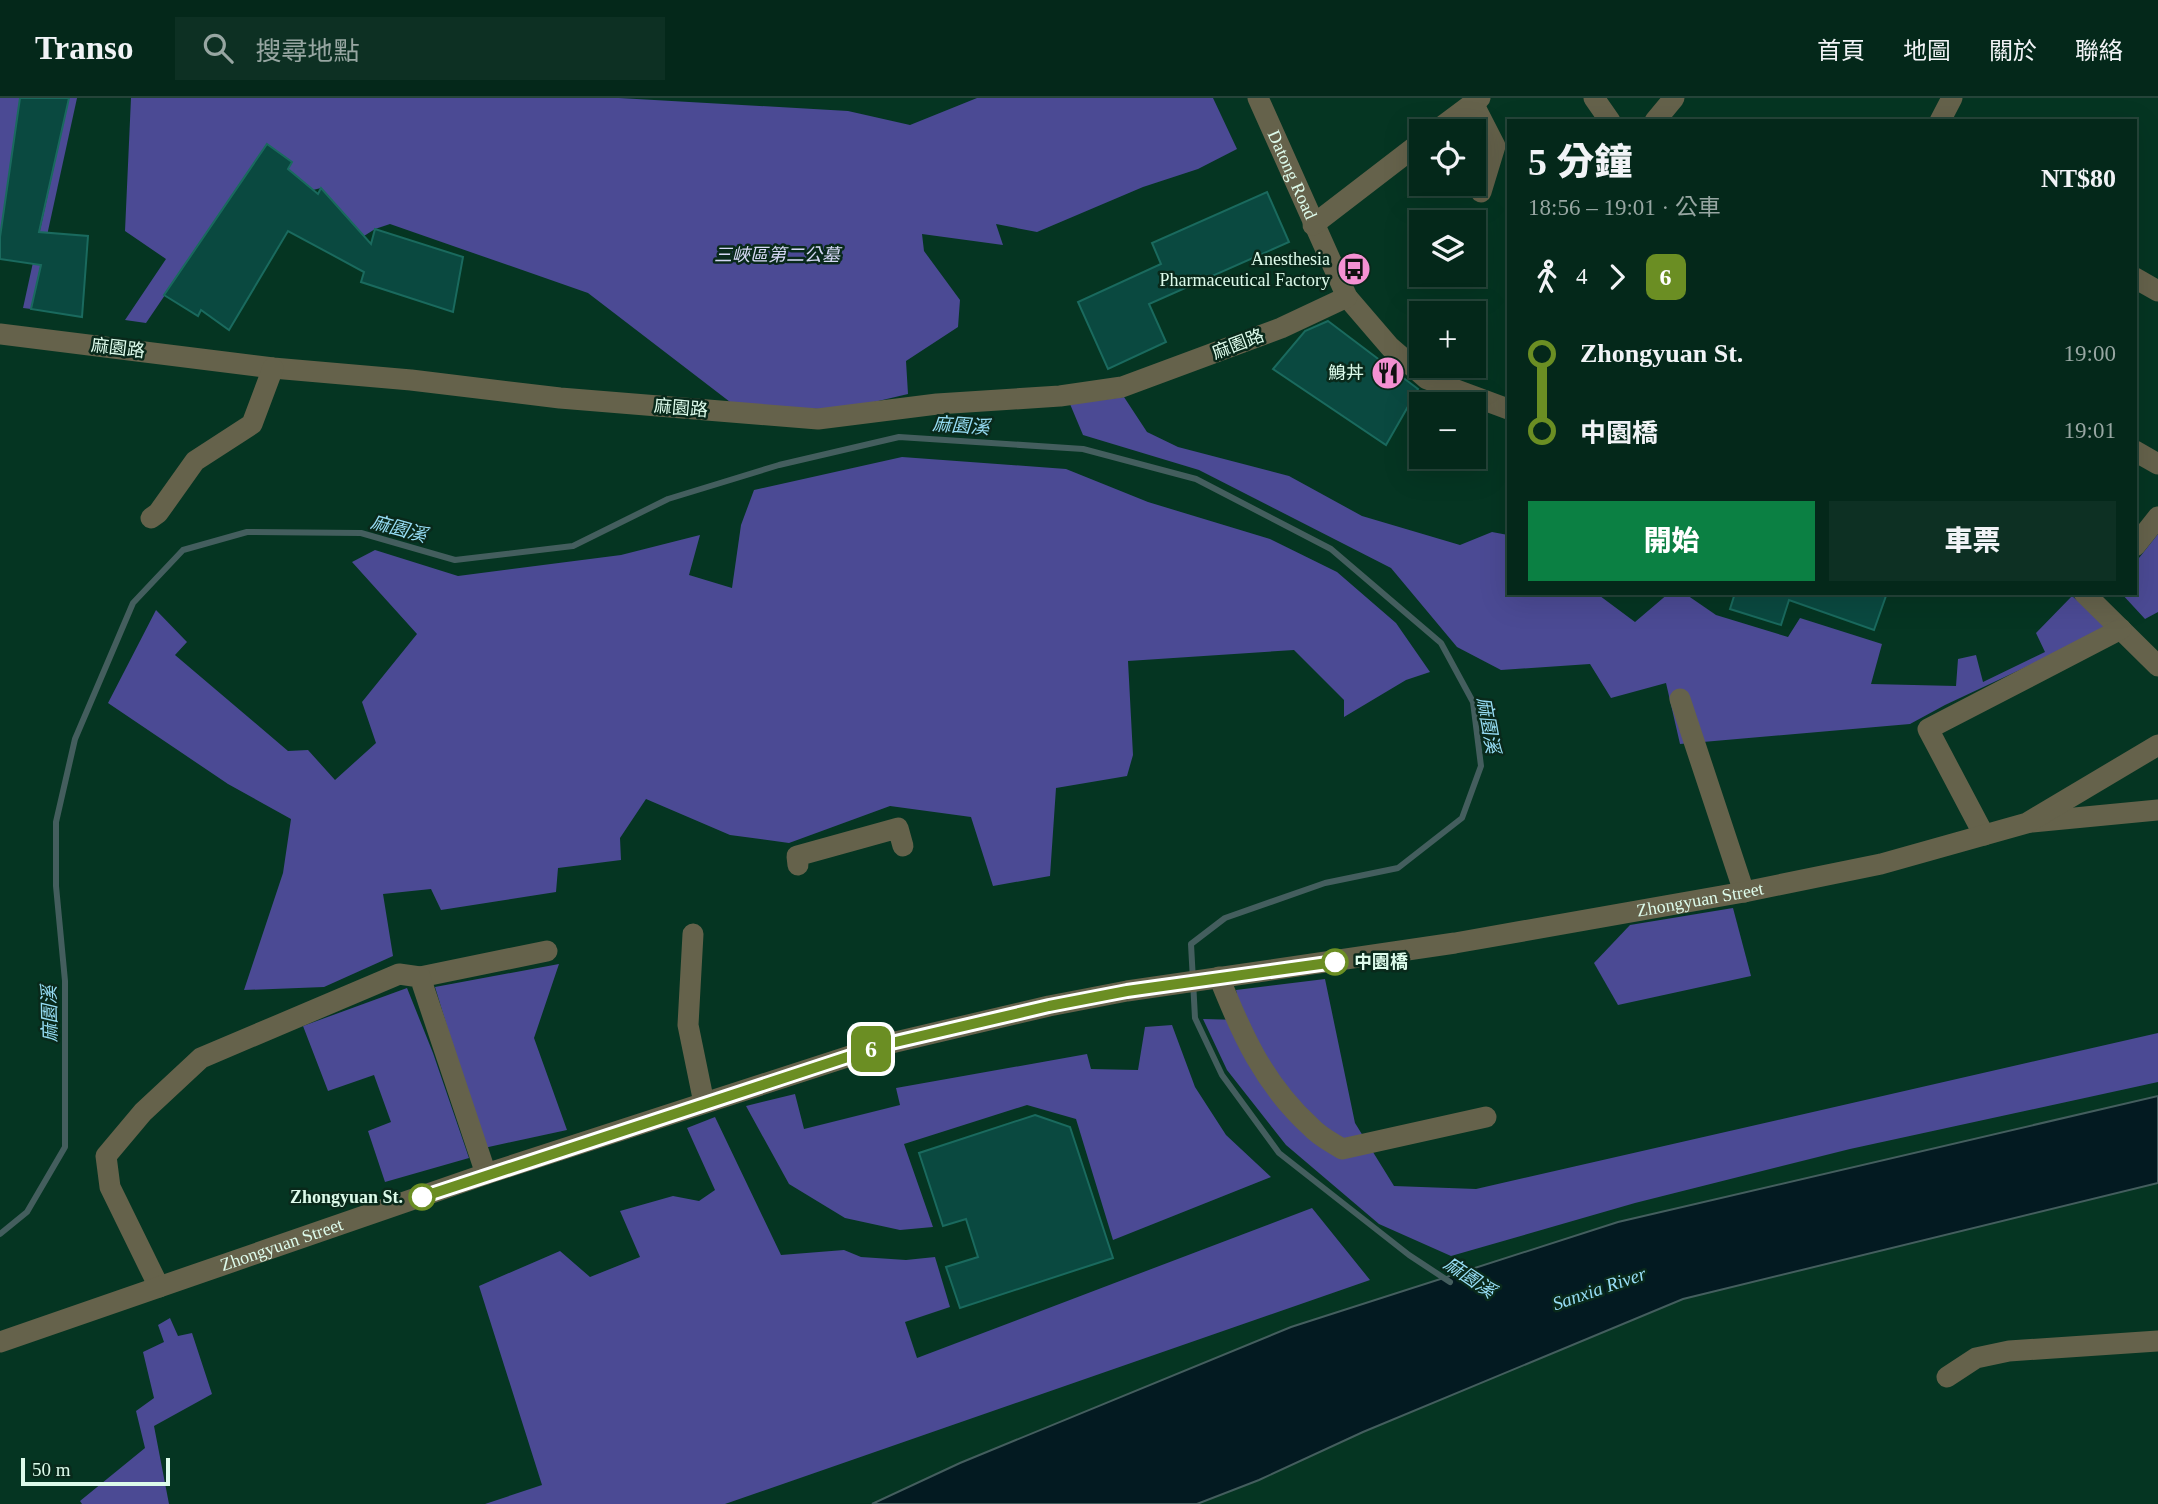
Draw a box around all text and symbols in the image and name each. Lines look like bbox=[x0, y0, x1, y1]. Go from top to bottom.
search box bbox=[175, 17, 665, 80]
icon: search bbox=[199, 29, 237, 67]
text: Transo bbox=[35, 30, 133, 66]
text: 搜尋地點 bbox=[255, 37, 359, 66]
text: 首頁 bbox=[1817, 38, 1865, 64]
text: 地圖 bbox=[1903, 38, 1951, 64]
text: 關於 bbox=[1989, 38, 2037, 64]
text: 聯絡 bbox=[2075, 38, 2123, 64]
map controls bbox=[1409, 119, 1486, 469]
button: locate bbox=[1409, 119, 1486, 196]
street label: Datong Road bbox=[1264, 127, 1321, 222]
text: 5 分鐘 bbox=[1528, 141, 1633, 183]
text: NT$80 bbox=[2041, 164, 2116, 193]
text: 18:56 – 19:01 · 公車 bbox=[1528, 195, 1721, 220]
button: layers bbox=[1409, 210, 1486, 287]
park label: 三峽區第二公墓 bbox=[714, 245, 843, 265]
place label: Anesthesia Pharmaceutical Factory bbox=[1160, 249, 1330, 290]
bus stop icon: Anesthesia Pharmaceutical Factory bbox=[1335, 250, 1373, 288]
icon: walk bbox=[1528, 258, 1566, 296]
icon: forward bbox=[1598, 258, 1636, 296]
text: 4 bbox=[1576, 264, 1588, 289]
text: 6 bbox=[1660, 264, 1672, 290]
button: + bbox=[1409, 301, 1486, 378]
street label: 麻園路 bbox=[1209, 325, 1267, 363]
street label: 麻園路 bbox=[90, 335, 146, 361]
text: Zhongyuan St. bbox=[1580, 339, 1743, 368]
text: 19:00 bbox=[2064, 341, 2116, 366]
restaurant icon: 鯓丼 bbox=[1369, 354, 1407, 392]
place label: 鯓丼 bbox=[1328, 363, 1364, 383]
button: − bbox=[1409, 392, 1486, 469]
street label: 麻園路 bbox=[653, 396, 709, 420]
water label: 麻園溪 bbox=[932, 413, 993, 438]
text: 19:01 bbox=[2064, 418, 2116, 443]
text: 中園橋 bbox=[1580, 419, 1658, 448]
button: 開始 bbox=[1528, 501, 1815, 581]
button: 車票 bbox=[1829, 501, 2116, 581]
water label: 麻園溪 bbox=[369, 511, 432, 547]
water label: 麻園溪 bbox=[1473, 695, 1504, 758]
street label: Zhongyuan Street bbox=[1635, 878, 1765, 921]
marker: 中園橋 bbox=[1322, 949, 1348, 975]
place label: 中園橋 bbox=[1354, 952, 1408, 972]
water label: 麻園溪 bbox=[38, 982, 60, 1043]
line badge: 6 bbox=[848, 1026, 894, 1072]
text: 6 bbox=[865, 1036, 877, 1062]
marker: Zhongyuan St. bbox=[409, 1184, 435, 1210]
place label: Zhongyuan St. bbox=[290, 1187, 403, 1207]
street label: Zhongyuan Street bbox=[218, 1214, 346, 1275]
water label: 麻園溪 bbox=[1440, 1253, 1502, 1304]
water label: Sanxia River bbox=[1550, 1262, 1649, 1314]
scale bar bbox=[21, 1455, 170, 1487]
text: 50 m bbox=[32, 1459, 71, 1480]

